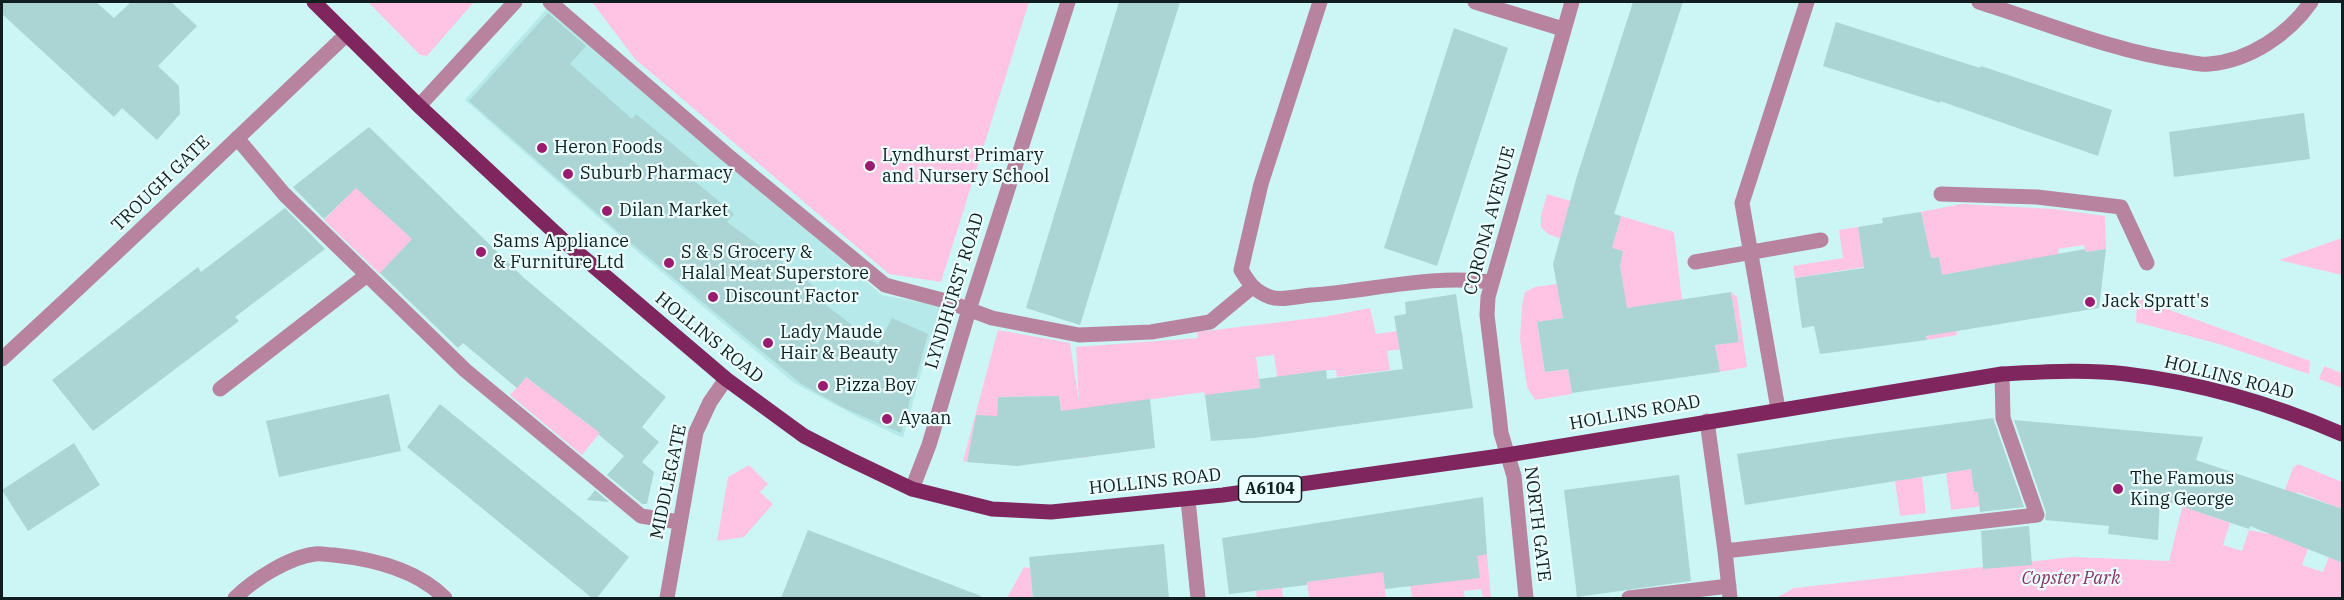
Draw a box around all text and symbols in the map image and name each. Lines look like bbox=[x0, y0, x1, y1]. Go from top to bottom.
street label: TROUGH GATE bbox=[107, 132, 215, 236]
place label: Heron Foods bbox=[554, 137, 663, 159]
marker: Heron Foods bbox=[535, 141, 549, 155]
street label: CORONA AVENUE bbox=[1460, 144, 1520, 298]
place label: Lyndhurst Primary and Nursery School bbox=[882, 145, 1049, 188]
marker: Lyndhurst Primary and Nursery School bbox=[863, 159, 877, 173]
place label: Suburb Pharmacy bbox=[580, 163, 733, 185]
marker: Suburb Pharmacy bbox=[561, 167, 575, 181]
place label: Dilan Market bbox=[619, 200, 728, 222]
marker: Dilan Market bbox=[600, 204, 614, 218]
street label: LYNDHURST ROAD bbox=[921, 210, 989, 372]
place label: Sams Appliance & Furniture Ltd bbox=[493, 231, 629, 274]
place label: S & S Grocery & Halal Meat Superstore bbox=[681, 242, 869, 284]
marker: Sams Appliance & Furniture Ltd bbox=[474, 245, 488, 259]
marker: S & S Grocery & Halal Meat Superstore bbox=[662, 256, 676, 270]
place label: Discount Factor bbox=[725, 286, 859, 308]
street label: HOLLINS ROAD bbox=[651, 288, 767, 388]
marker: Discount Factor bbox=[706, 290, 720, 304]
place label: Jack Spratt's bbox=[2102, 291, 2209, 313]
marker: Jack Spratt's bbox=[2083, 295, 2097, 309]
place label: Lady Maude Hair & Beauty bbox=[780, 322, 898, 364]
marker: Lady Maude Hair & Beauty bbox=[761, 336, 775, 350]
street label: HOLLINS ROAD bbox=[2162, 351, 2296, 405]
place label: Pizza Boy bbox=[835, 375, 916, 397]
marker: Pizza Boy bbox=[816, 379, 830, 393]
street label: HOLLINS ROAD bbox=[1568, 391, 1702, 435]
place label: Ayaan bbox=[899, 408, 952, 430]
marker: Ayaan bbox=[880, 412, 894, 426]
street label: MIDDLEGATE bbox=[646, 423, 692, 541]
street label: HOLLINS ROAD bbox=[1088, 464, 1222, 500]
street label: NORTH GATE bbox=[1519, 465, 1555, 583]
place label: The Famous King George bbox=[2130, 468, 2234, 510]
road number: A6104 bbox=[1238, 476, 1302, 502]
marker: The Famous King George bbox=[2111, 482, 2125, 496]
park label: Copster Park bbox=[2021, 568, 2121, 590]

